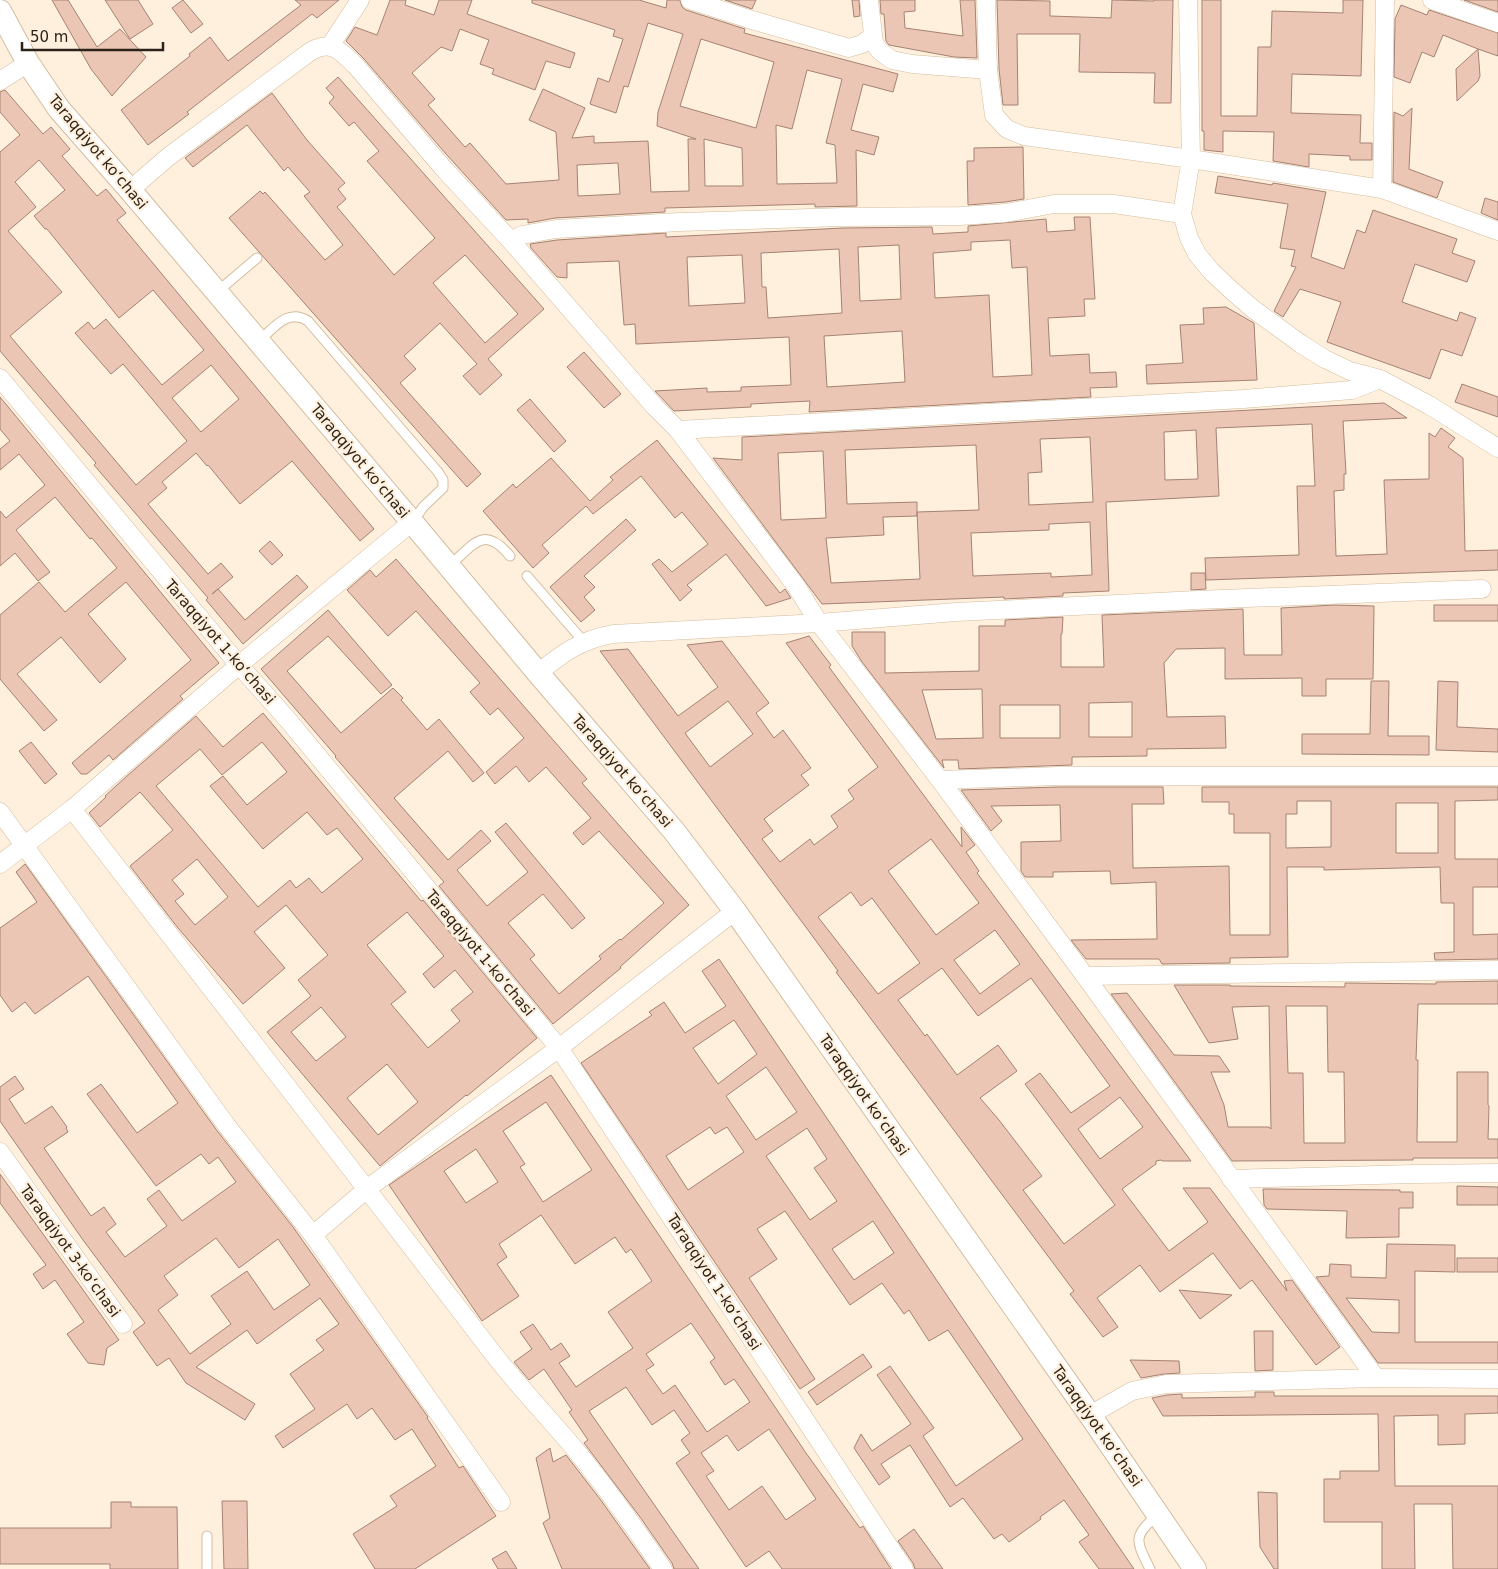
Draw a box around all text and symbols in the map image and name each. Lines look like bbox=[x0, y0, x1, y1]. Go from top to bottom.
scale bar bbox=[22, 20, 164, 52]
text: 50 m bbox=[30, 28, 68, 46]
street label: Taraqqiyot koʻchasi bbox=[44, 90, 151, 213]
street label: Taraqqiyot koʻchasi bbox=[306, 399, 413, 522]
street label: Taraqqiyot 1-koʻchasi bbox=[160, 575, 279, 708]
street label: Taraqqiyot koʻchasi bbox=[567, 710, 676, 831]
street label: Taraqqiyot 1-koʻchasi bbox=[421, 885, 538, 1020]
street label: Taraqqiyot koʻchasi bbox=[815, 1030, 913, 1159]
street label: Taraqqiyot 3-koʻchasi bbox=[15, 1181, 124, 1321]
street label: Taraqqiyot 1-koʻchasi bbox=[663, 1210, 765, 1354]
street label: Taraqqiyot koʻchasi bbox=[1048, 1361, 1146, 1490]

